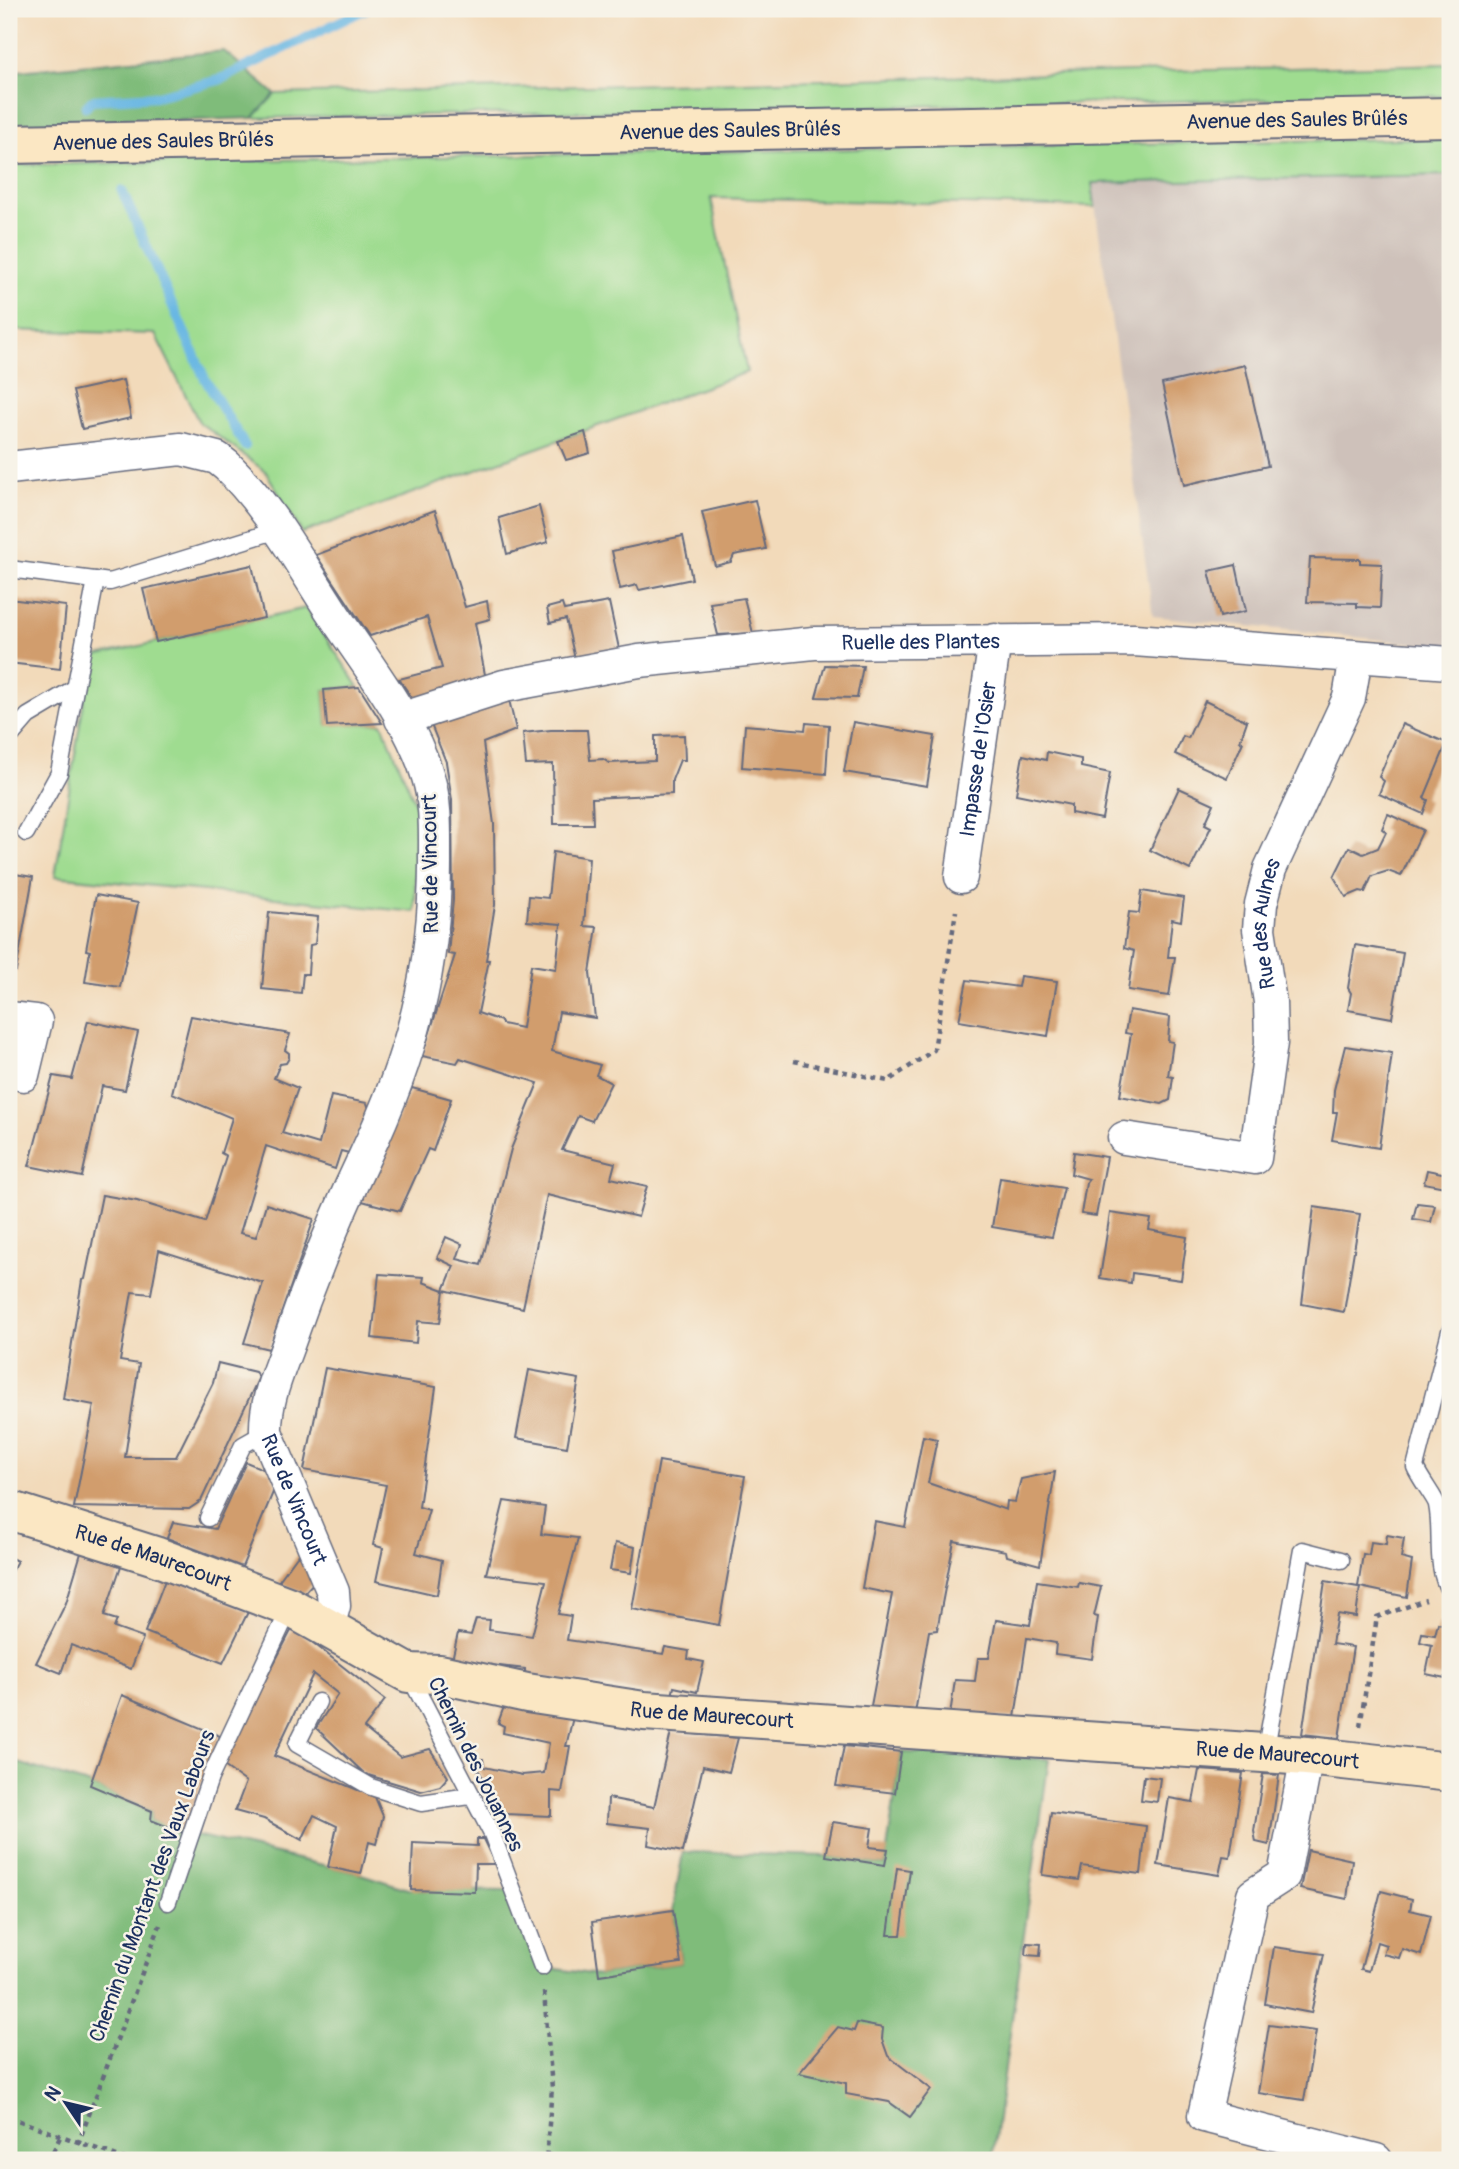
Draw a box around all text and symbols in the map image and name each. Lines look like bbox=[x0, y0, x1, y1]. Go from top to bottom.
street label: Avenue des Saules Brûlés bbox=[1186, 105, 1408, 136]
street label: Avenue des Saules Brûlés bbox=[619, 115, 841, 147]
street label: Avenue des Saules Brûlés bbox=[52, 126, 274, 157]
street label: Ruelle des Plantes bbox=[841, 628, 1001, 657]
street label: Impasse de l'Osier bbox=[954, 679, 1003, 839]
street label: Rue de Vincourt bbox=[416, 793, 445, 934]
street label: Rue des Aulnes bbox=[1246, 853, 1287, 991]
street label: Rue de Vincourt bbox=[254, 1430, 333, 1570]
street label: Rue de Maurecourt bbox=[72, 1519, 236, 1598]
street label: Chemin des Jouannes bbox=[422, 1673, 530, 1856]
street label: Rue de Maurecourt bbox=[628, 1696, 795, 1735]
street label: Chemin du Montant des Vaux Labours bbox=[83, 1726, 222, 2046]
street label: Rue de Maurecourt bbox=[1195, 1735, 1361, 1776]
north arrow bbox=[32, 2068, 102, 2138]
text: N bbox=[39, 2082, 66, 2106]

